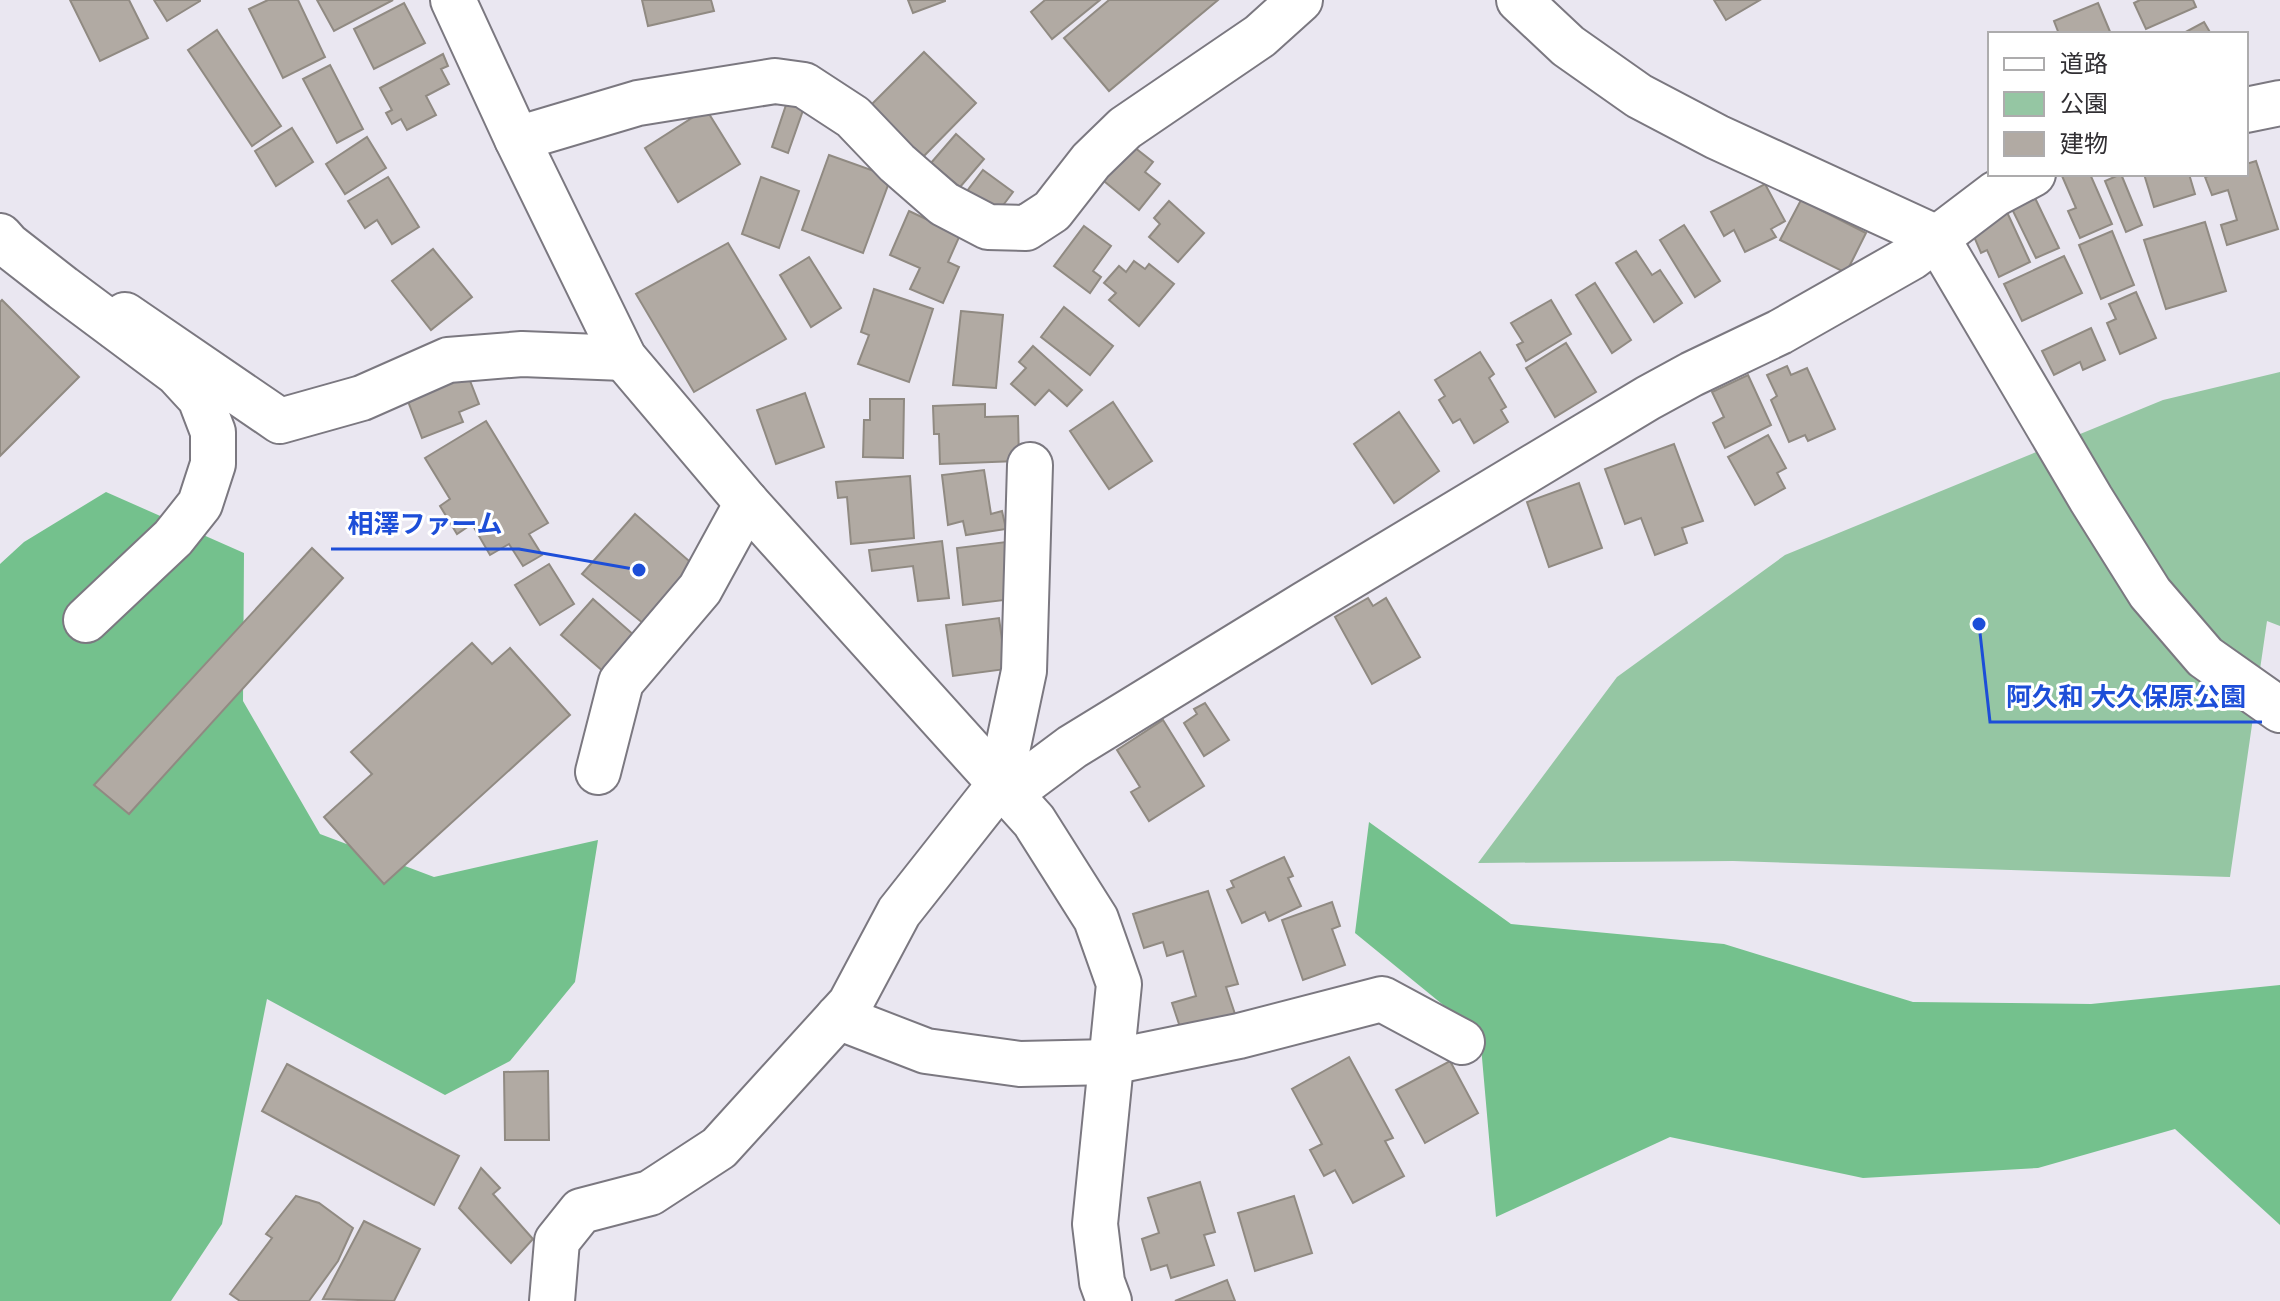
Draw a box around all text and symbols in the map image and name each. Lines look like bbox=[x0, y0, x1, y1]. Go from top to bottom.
legend bbox=[1988, 32, 2248, 176]
text: 道路 bbox=[2060, 48, 2108, 79]
text: 公園 bbox=[2060, 88, 2108, 119]
text: 建物 bbox=[2060, 128, 2108, 159]
callout: 相澤ファーム bbox=[331, 499, 519, 549]
text: 相澤ファーム bbox=[347, 507, 503, 541]
callout: 阿久和 大久保原公園 bbox=[1990, 672, 2262, 722]
text: 阿久和 大久保原公園 bbox=[2006, 680, 2246, 714]

